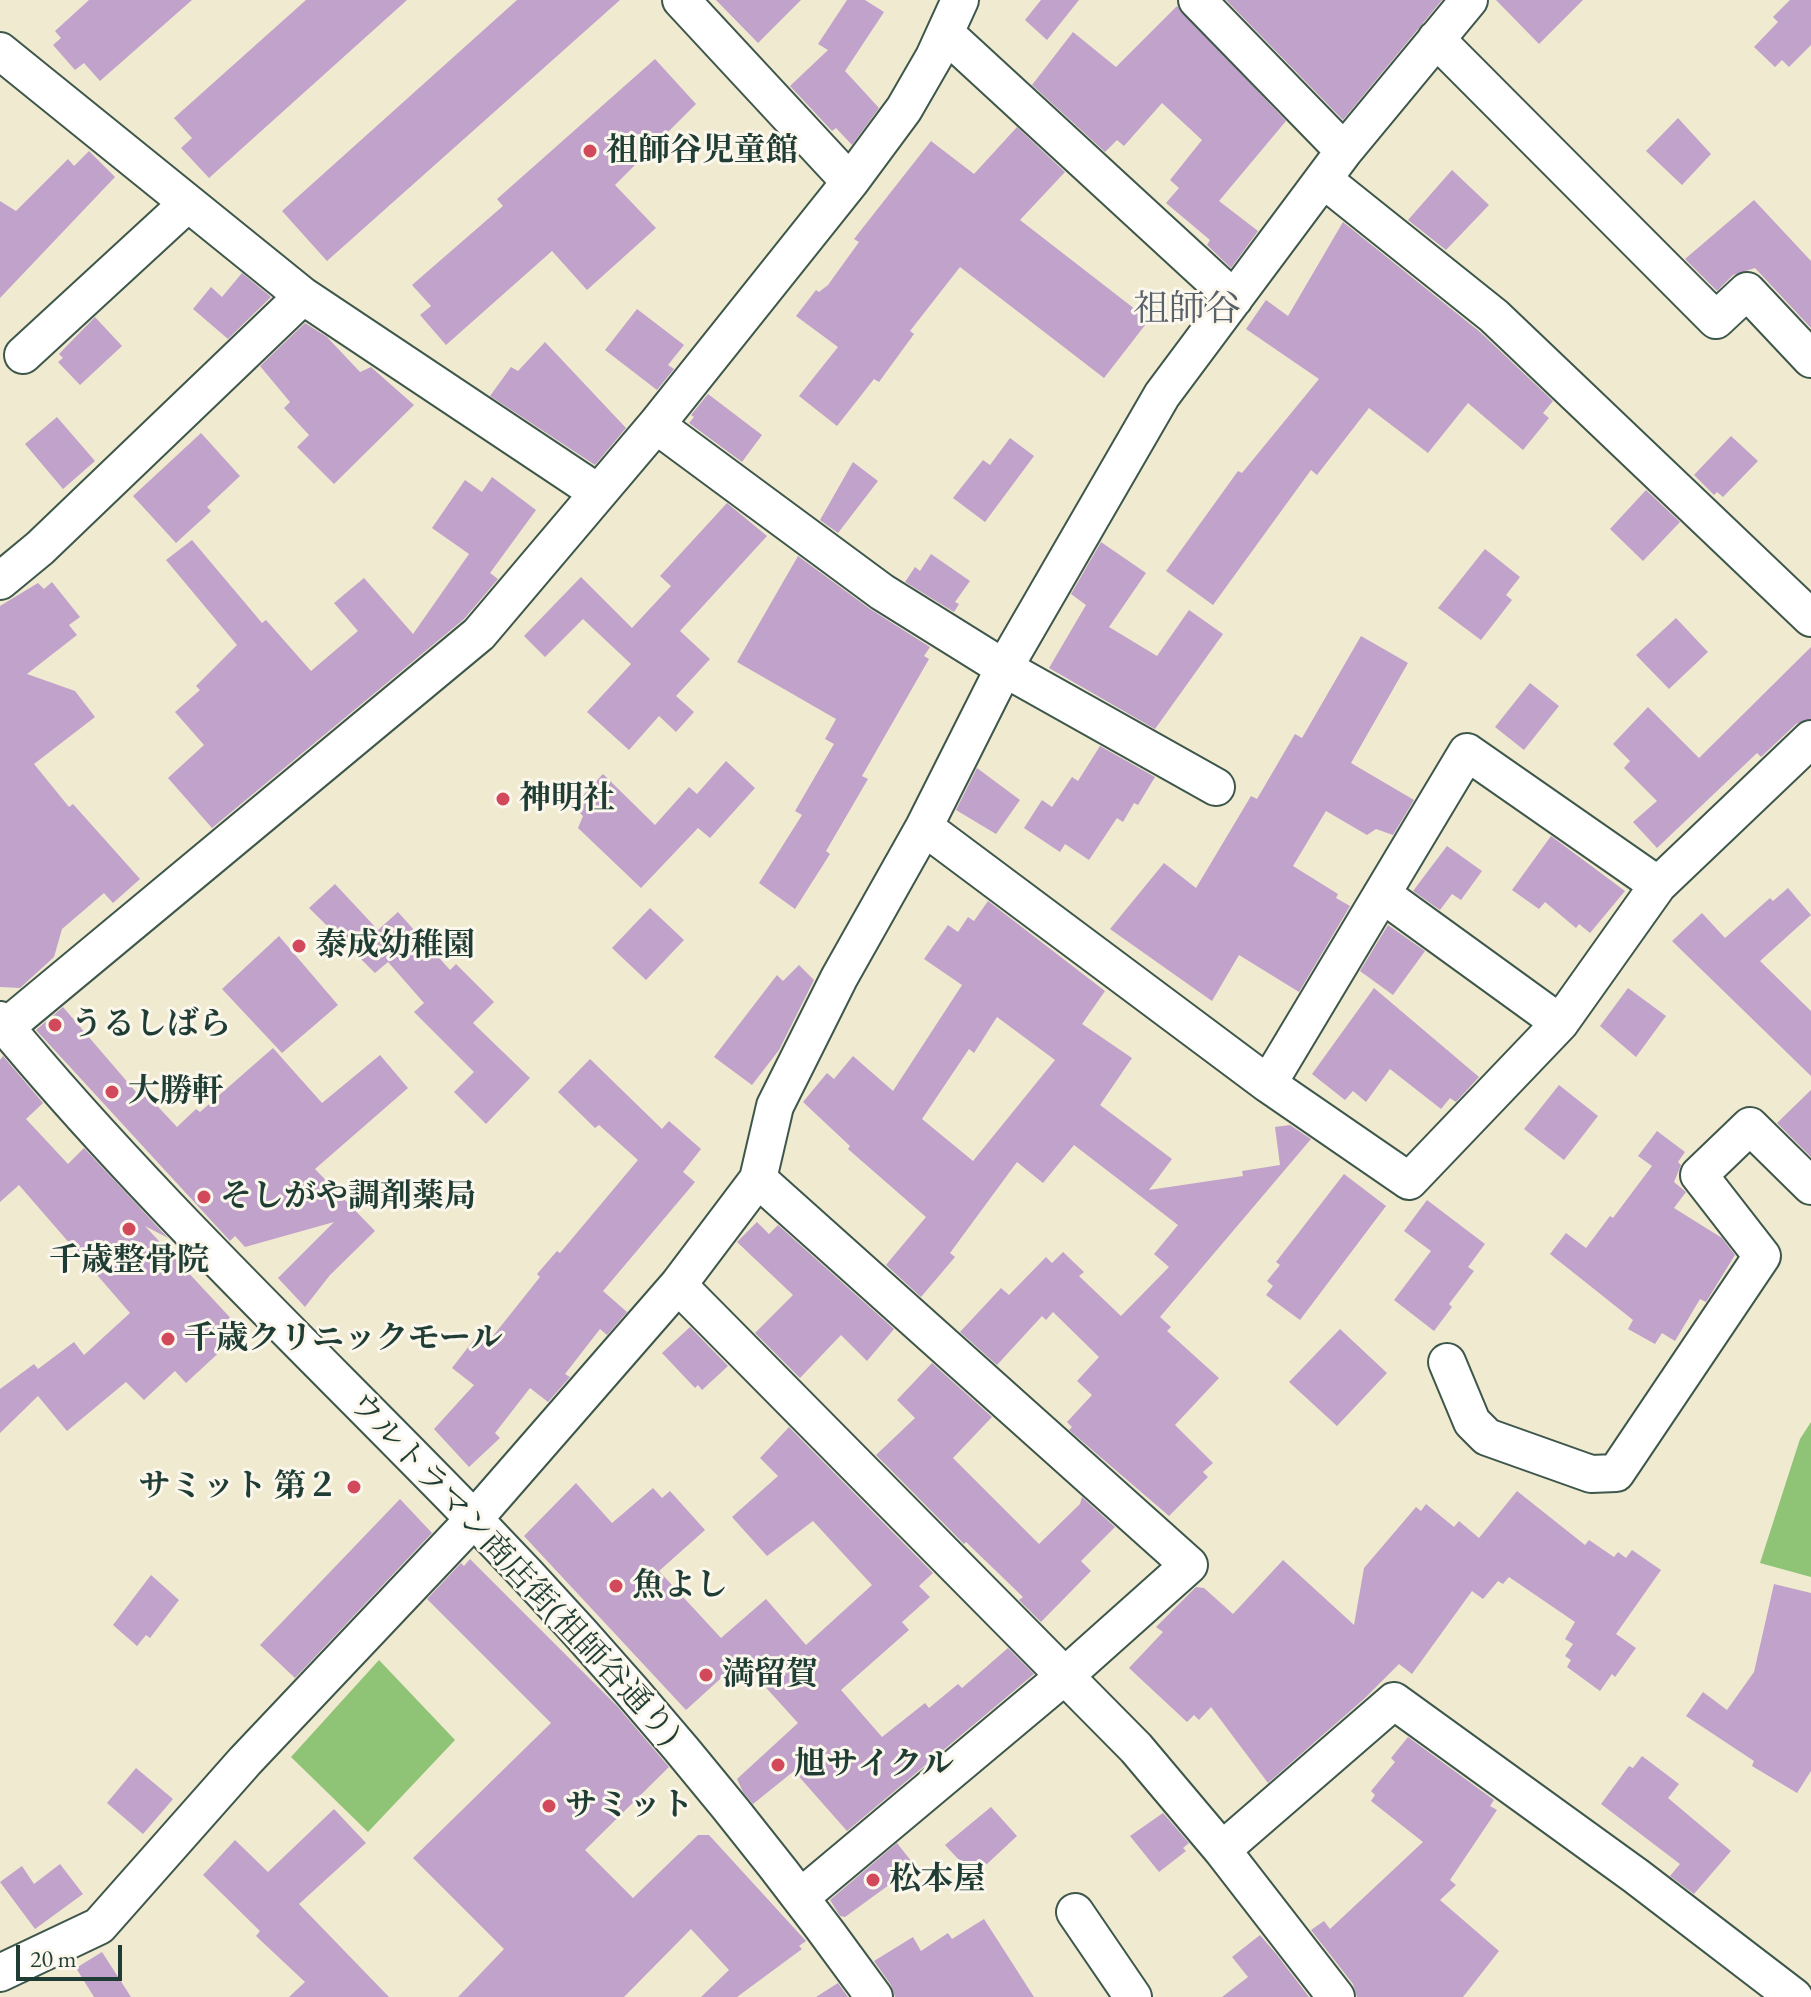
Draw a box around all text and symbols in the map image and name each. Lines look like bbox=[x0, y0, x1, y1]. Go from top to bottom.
place label: 祖師谷児童館 bbox=[606, 132, 798, 170]
marker: 祖師谷児童館 bbox=[581, 142, 599, 160]
district label: 祖師谷 bbox=[1133, 288, 1241, 332]
place label: 神明社 bbox=[519, 780, 615, 818]
marker: 神明社 bbox=[494, 790, 512, 808]
place label: 泰成幼稚園 bbox=[315, 927, 475, 965]
marker: 泰成幼稚園 bbox=[290, 937, 308, 955]
place label: うるしばら bbox=[71, 1006, 231, 1044]
marker: うるしばら bbox=[46, 1016, 64, 1034]
place label: 大勝軒 bbox=[128, 1073, 224, 1111]
marker: 大勝軒 bbox=[103, 1083, 121, 1101]
place label: そしがや調剤薬局 bbox=[220, 1178, 476, 1216]
marker: そしがや調剤薬局 bbox=[195, 1188, 213, 1206]
marker: 千歳整骨院 bbox=[120, 1220, 138, 1238]
place label: 千歳整骨院 bbox=[49, 1242, 209, 1280]
place label: 千歳クリニックモール bbox=[184, 1320, 503, 1358]
marker: 千歳クリニックモール bbox=[159, 1330, 177, 1348]
street label: ウルトラマン商店街(祖師谷通り) bbox=[340, 1385, 688, 1753]
place label: サミット 第２ bbox=[138, 1468, 338, 1506]
marker: サミット 第２ bbox=[345, 1478, 363, 1496]
place label: 魚よし bbox=[632, 1567, 728, 1605]
marker: 魚よし bbox=[607, 1577, 625, 1595]
place label: 満留賀 bbox=[722, 1656, 818, 1694]
marker: 満留賀 bbox=[697, 1666, 715, 1684]
place label: 旭サイクル bbox=[794, 1746, 954, 1784]
marker: 旭サイクル bbox=[769, 1756, 787, 1774]
place label: サミット bbox=[565, 1787, 693, 1825]
marker: サミット bbox=[540, 1797, 558, 1815]
place label: 松本屋 bbox=[889, 1861, 985, 1899]
marker: 松本屋 bbox=[864, 1871, 882, 1889]
scale bar bbox=[20, 1929, 126, 1979]
text: 20 m bbox=[30, 1943, 77, 1974]

